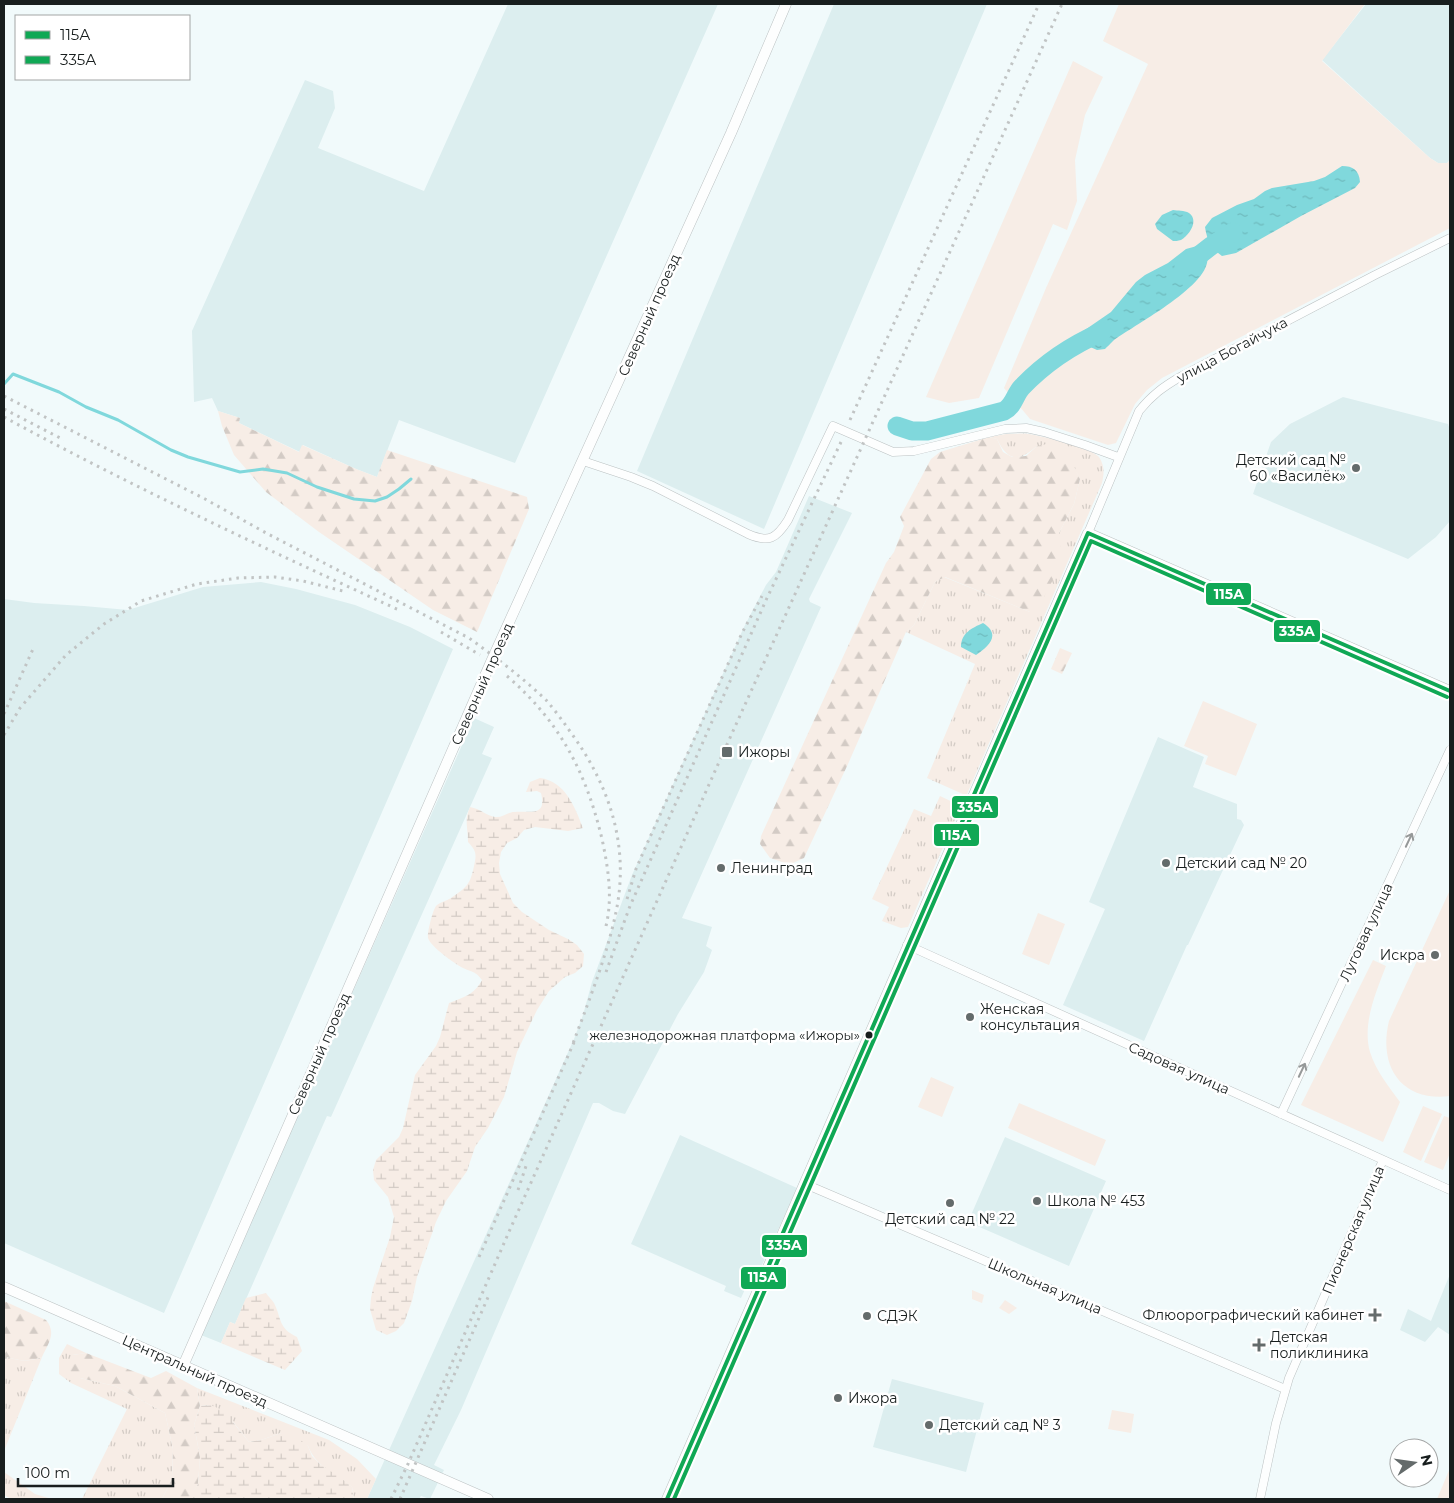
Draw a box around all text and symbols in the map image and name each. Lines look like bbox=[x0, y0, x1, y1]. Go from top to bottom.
legend bbox=[15, 15, 190, 80]
text: 115А bbox=[60, 25, 90, 44]
text: 335А bbox=[60, 50, 96, 69]
street label: Северный проезд bbox=[614, 251, 684, 379]
street label: улица Богайчука bbox=[1172, 313, 1291, 387]
place label: Детский сад № 60 «Василёк» bbox=[1236, 451, 1346, 485]
marker: Детский сад № 60 «Василёк» bbox=[1350, 462, 1362, 474]
line badge: 115А bbox=[1205, 582, 1252, 606]
text: 115А bbox=[1214, 585, 1245, 603]
line badge: 335А bbox=[1273, 619, 1321, 643]
street label: Северный проезд bbox=[447, 620, 517, 748]
text: 335А bbox=[1278, 622, 1316, 640]
place label: Ижоры bbox=[738, 743, 790, 761]
marker: Ижоры bbox=[720, 745, 734, 759]
line badge: 335А bbox=[951, 795, 999, 819]
text: 335А bbox=[956, 798, 994, 816]
line badge: 115А bbox=[933, 823, 980, 847]
text: 115А bbox=[941, 826, 972, 844]
one-way arrow bbox=[1405, 833, 1414, 848]
place label: Детский сад № 20 bbox=[1176, 854, 1307, 872]
marker: Детский сад № 20 bbox=[1160, 857, 1172, 869]
place label: Ленинград bbox=[731, 859, 813, 877]
marker: Ленинград bbox=[715, 862, 727, 874]
street label: Луговая улица bbox=[1335, 880, 1397, 984]
place label: Искра bbox=[1380, 946, 1425, 964]
marker: Искра bbox=[1429, 949, 1441, 961]
street label: Северный проезд bbox=[284, 990, 354, 1118]
place label: Женская консультация bbox=[980, 1000, 1080, 1034]
marker: Женская консультация bbox=[964, 1011, 976, 1023]
place label: железнодорожная платформа «Ижоры» bbox=[589, 1027, 860, 1043]
marker: железнодорожная платформа «Ижоры» bbox=[864, 1030, 874, 1040]
street label: Садовая улица bbox=[1126, 1038, 1232, 1098]
one-way arrow bbox=[1297, 1063, 1307, 1078]
street label: Пионерская улица bbox=[1318, 1163, 1388, 1297]
place label: Школа № 453 bbox=[1047, 1192, 1145, 1210]
marker: Школа № 453 bbox=[1031, 1195, 1043, 1207]
marker: Детский сад № 22 bbox=[944, 1197, 956, 1209]
place label: Детский сад № 22 bbox=[885, 1210, 1015, 1228]
line badge: 335А bbox=[761, 1234, 808, 1258]
text: 335А bbox=[765, 1236, 803, 1254]
street label: Школьная улица bbox=[985, 1254, 1105, 1318]
line badge: 115А bbox=[740, 1266, 787, 1290]
text: 115А bbox=[748, 1268, 779, 1286]
place label: Флюорографический кабинет bbox=[1143, 1306, 1364, 1324]
place label: СДЭК bbox=[877, 1307, 918, 1325]
marker: Флюорографический кабинет bbox=[1368, 1308, 1382, 1322]
marker: СДЭК bbox=[861, 1310, 873, 1322]
place label: Детская поликлиника bbox=[1270, 1328, 1369, 1362]
street label: Центральный проезд bbox=[119, 1331, 271, 1411]
marker: Детская поликлиника bbox=[1252, 1338, 1266, 1352]
place label: Ижора bbox=[848, 1389, 897, 1407]
marker: Ижора bbox=[832, 1392, 844, 1404]
place label: Детский сад № 3 bbox=[939, 1416, 1061, 1434]
marker: Детский сад № 3 bbox=[923, 1419, 935, 1431]
north arrow bbox=[1389, 1438, 1439, 1488]
text: N bbox=[1417, 1453, 1437, 1468]
scale bar bbox=[18, 1456, 172, 1488]
text: 100 m bbox=[25, 1463, 70, 1482]

